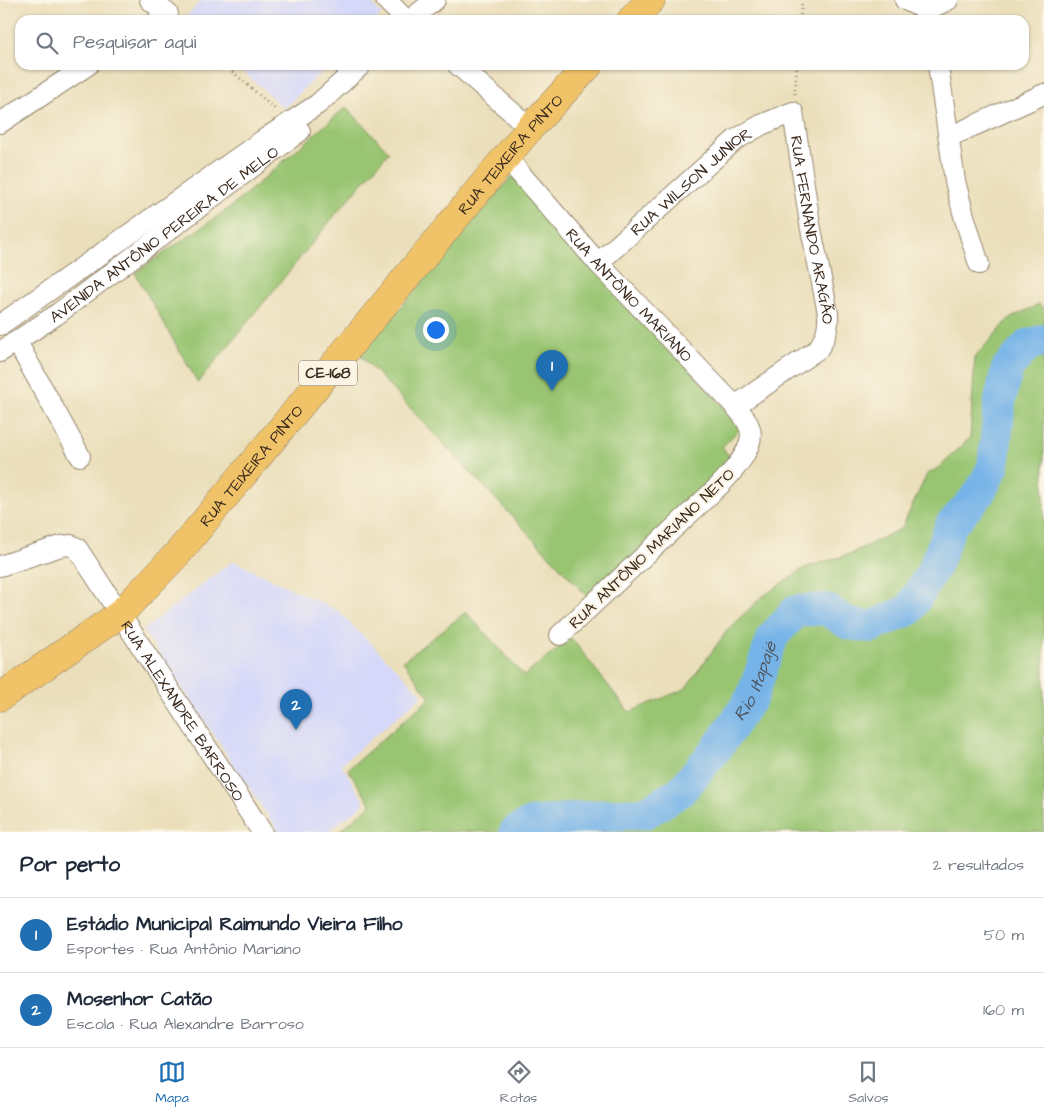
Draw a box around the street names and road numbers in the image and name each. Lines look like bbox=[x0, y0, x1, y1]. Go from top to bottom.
street label: RUA TEIXEIRA PINTO bbox=[453, 90, 568, 219]
street label: RUA WILSON JUNIOR bbox=[626, 123, 756, 241]
street label: RUA FERNANDO ARAGÃO bbox=[785, 134, 838, 324]
street label: AVENIDA ANTÔNIO PEREIRA DE MELO bbox=[46, 141, 284, 328]
street label: RUA ANTÔNIO MARIANO bbox=[561, 224, 697, 367]
road number: CE-168 bbox=[299, 360, 357, 386]
street label: RUA TEIXEIRA PINTO bbox=[195, 400, 309, 531]
street label: RUA ANTÔNIO MARIANO NETO bbox=[564, 463, 740, 634]
street label: RUA ALEXANDRE BARROSO bbox=[115, 617, 249, 806]

